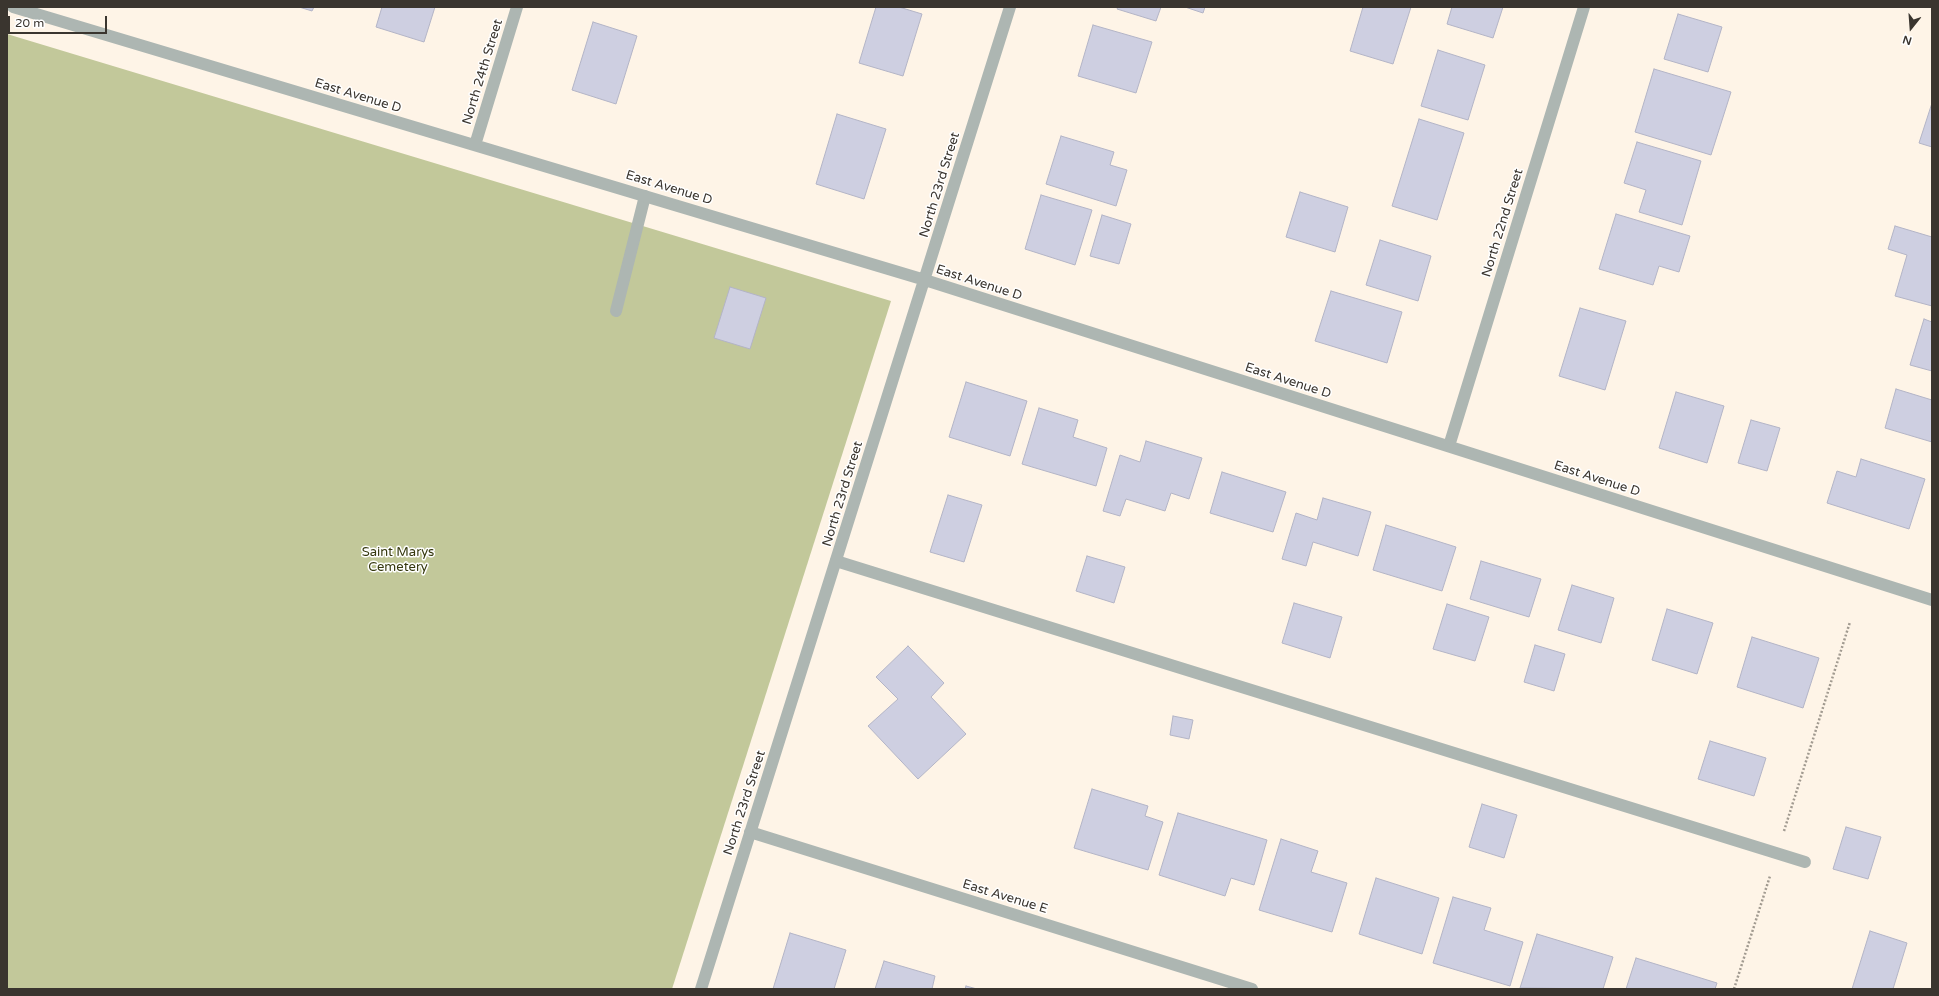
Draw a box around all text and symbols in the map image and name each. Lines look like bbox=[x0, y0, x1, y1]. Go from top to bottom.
scale bar bbox=[10, 8, 109, 34]
north arrow bbox=[1891, 8, 1931, 48]
text: 20 m bbox=[15, 16, 44, 30]
street label: North 24th Street bbox=[460, 18, 506, 126]
text: N bbox=[1901, 32, 1913, 47]
street label: East Avenue D bbox=[313, 75, 403, 117]
street label: North 23rd Street bbox=[917, 130, 963, 240]
street label: East Avenue D bbox=[624, 167, 714, 209]
street label: North 22nd Street bbox=[1479, 167, 1527, 279]
street label: East Avenue D bbox=[934, 262, 1024, 304]
street label: East Avenue D bbox=[1243, 360, 1333, 402]
street label: North 23rd Street bbox=[820, 439, 866, 549]
street label: East Avenue D bbox=[1552, 458, 1642, 500]
park label: Saint Marys Cemetery bbox=[362, 545, 434, 576]
street label: North 23rd Street bbox=[721, 749, 769, 857]
street label: East Avenue E bbox=[961, 877, 1049, 917]

